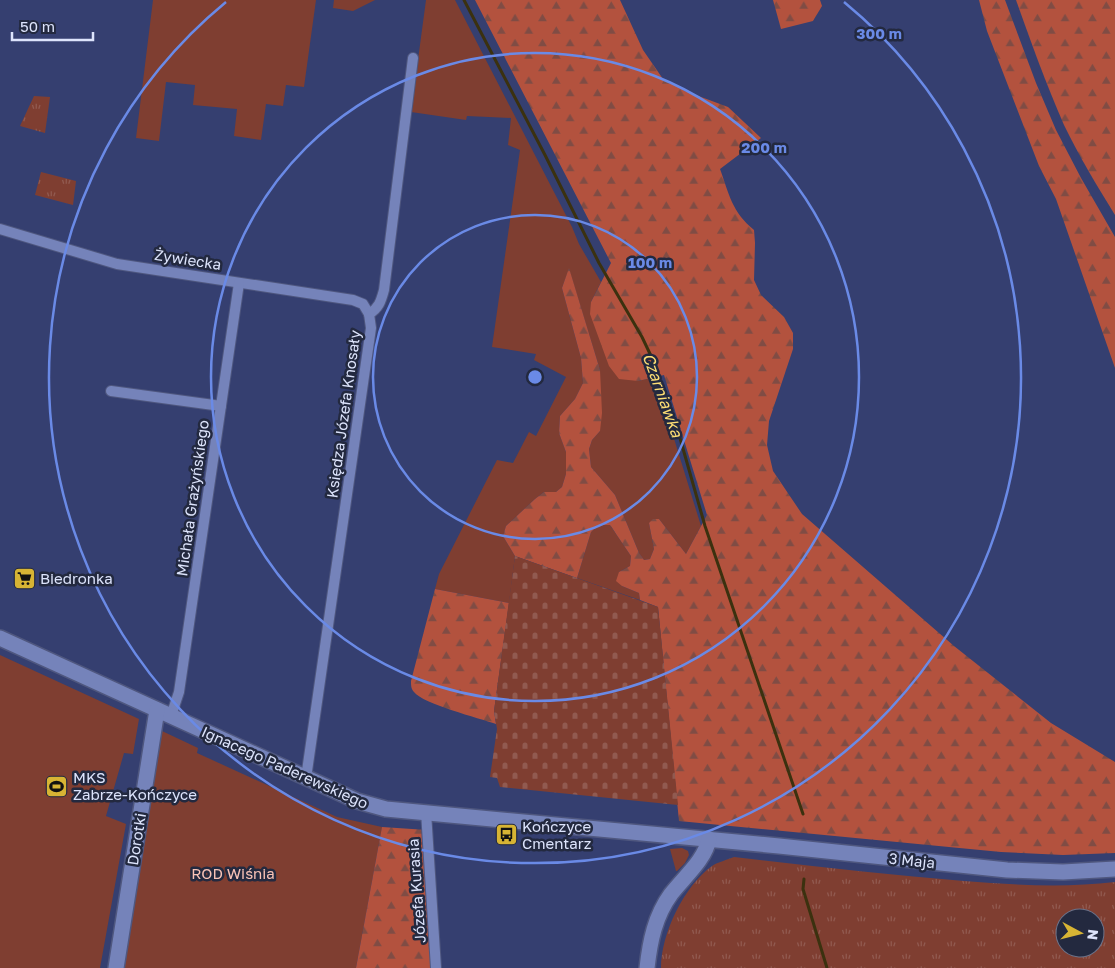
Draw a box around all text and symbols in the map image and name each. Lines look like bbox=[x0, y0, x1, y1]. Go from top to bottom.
scale bar bbox=[12, 10, 94, 42]
text: 50 m bbox=[20, 17, 55, 35]
text: 300 m bbox=[856, 24, 902, 42]
text: 200 m bbox=[741, 138, 787, 156]
street label: Żywiecka bbox=[153, 245, 223, 273]
text: 100 m bbox=[628, 253, 672, 271]
street label: Księdza Józefa Knosały bbox=[322, 328, 364, 499]
water label: Czarniawka bbox=[639, 350, 688, 441]
centre of rings bbox=[526, 368, 544, 386]
street label: Michała Grażyńskiego bbox=[172, 419, 212, 577]
supermarket icon: Biedronka bbox=[12, 566, 36, 590]
place label: Biedronka bbox=[40, 569, 113, 587]
street label: Ignacego Paderewskiego bbox=[199, 722, 371, 812]
place label: MKS Zabrze-Kończyce bbox=[73, 768, 197, 803]
sports icon: MKS Zabrze-Kończyce bbox=[45, 774, 69, 798]
street label: Dorotki bbox=[123, 812, 149, 866]
place label: Kończyce Cmentarz bbox=[522, 817, 592, 852]
bus stop icon: Kończyce Cmentarz bbox=[494, 823, 518, 847]
street label: Józefa Kurasia bbox=[403, 838, 429, 944]
street label: 3 Maja bbox=[888, 849, 936, 871]
park label: ROD Wiśnia bbox=[191, 864, 275, 882]
north arrow bbox=[1055, 908, 1105, 958]
text: N bbox=[1084, 928, 1102, 941]

